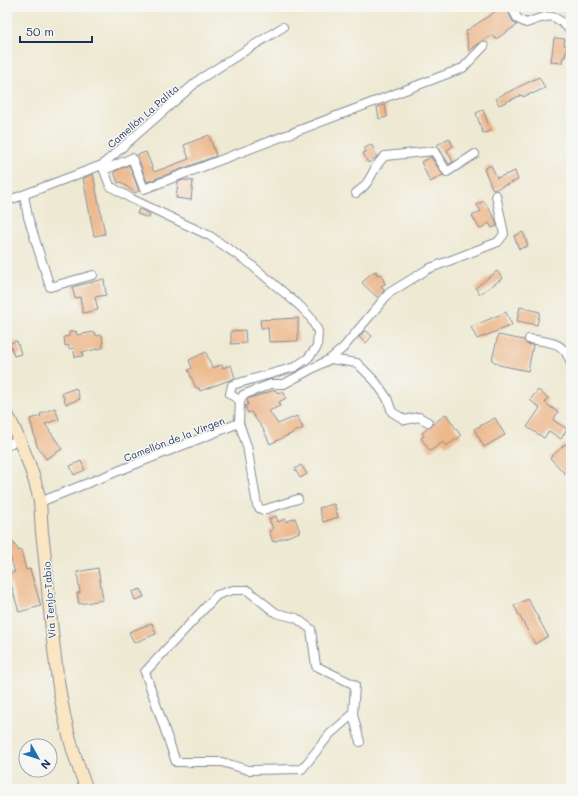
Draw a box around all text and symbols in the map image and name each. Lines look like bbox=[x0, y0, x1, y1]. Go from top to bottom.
scale bar bbox=[20, 18, 92, 44]
text: 50 m bbox=[26, 23, 54, 39]
street label: Camellón La Palita bbox=[104, 81, 182, 151]
street label: Camellón de la Virgen bbox=[122, 413, 226, 465]
street label: Vía Tenjo-Tabio bbox=[39, 561, 59, 639]
north arrow bbox=[18, 738, 58, 778]
text: N bbox=[38, 757, 55, 773]

